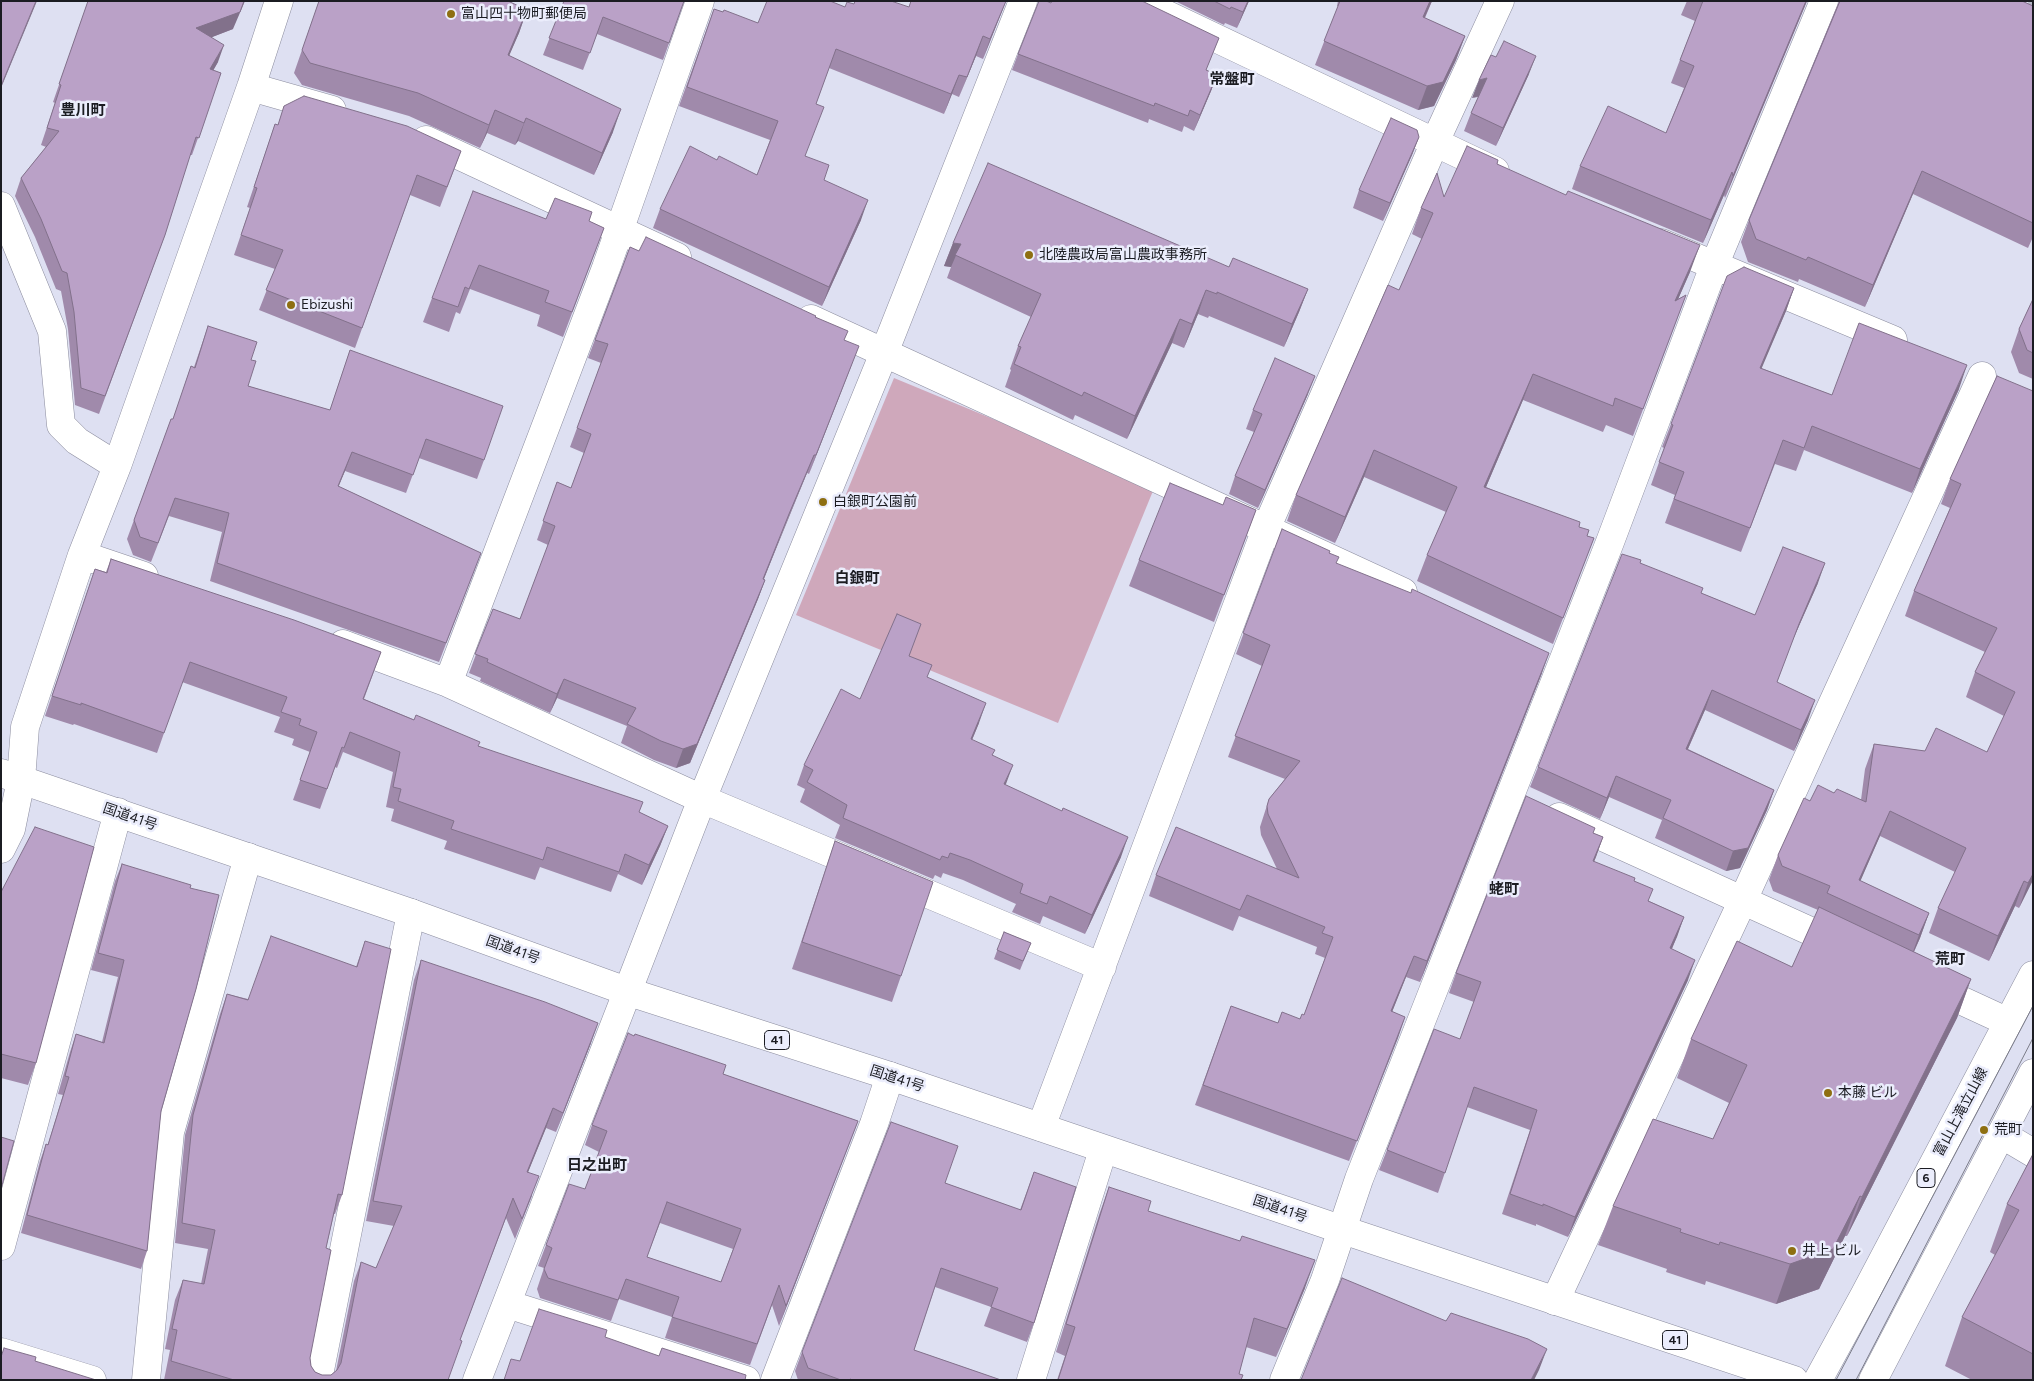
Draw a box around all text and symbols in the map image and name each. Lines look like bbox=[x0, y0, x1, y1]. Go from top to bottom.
place label: 富山四十物町郵便局 bbox=[461, 6, 587, 22]
marker: 富山四十物町郵便局 bbox=[445, 8, 457, 20]
district label: 常盤町 bbox=[1210, 71, 1254, 89]
district label: 豊川町 bbox=[61, 102, 105, 120]
place label: 北陸農政局富山農政事務所 bbox=[1039, 247, 1207, 263]
marker: 北陸農政局富山農政事務所 bbox=[1023, 249, 1035, 261]
place label: Ebizushi bbox=[301, 297, 353, 313]
marker: Ebizushi bbox=[285, 299, 297, 311]
place label: 白銀町公園前 bbox=[833, 494, 917, 510]
marker: 白銀町公園前 bbox=[817, 496, 829, 508]
district label: 白銀町 bbox=[835, 570, 879, 588]
street label: 国道41号 bbox=[101, 800, 159, 834]
district label: 蛯町 bbox=[1489, 881, 1519, 899]
street label: 国道41号 bbox=[484, 932, 542, 968]
district label: 荒町 bbox=[1935, 951, 1965, 969]
road number: 41 bbox=[764, 1030, 790, 1050]
street label: 国道41号 bbox=[868, 1062, 926, 1096]
street label: 富山上滝立山線 bbox=[1931, 1065, 1991, 1159]
place label: 本藤 ビル bbox=[1838, 1085, 1897, 1101]
marker: 本藤 ビル bbox=[1822, 1087, 1834, 1099]
place label: 荒町 bbox=[1994, 1122, 2022, 1138]
marker: 荒町 bbox=[1978, 1124, 1990, 1136]
district label: 日之出町 bbox=[567, 1157, 627, 1175]
road number: 6 bbox=[1917, 1168, 1935, 1188]
street label: 国道41号 bbox=[1251, 1192, 1309, 1226]
place label: 井上 ビル bbox=[1802, 1243, 1861, 1259]
marker: 井上 ビル bbox=[1786, 1245, 1798, 1257]
road number: 41 bbox=[1662, 1330, 1688, 1350]

